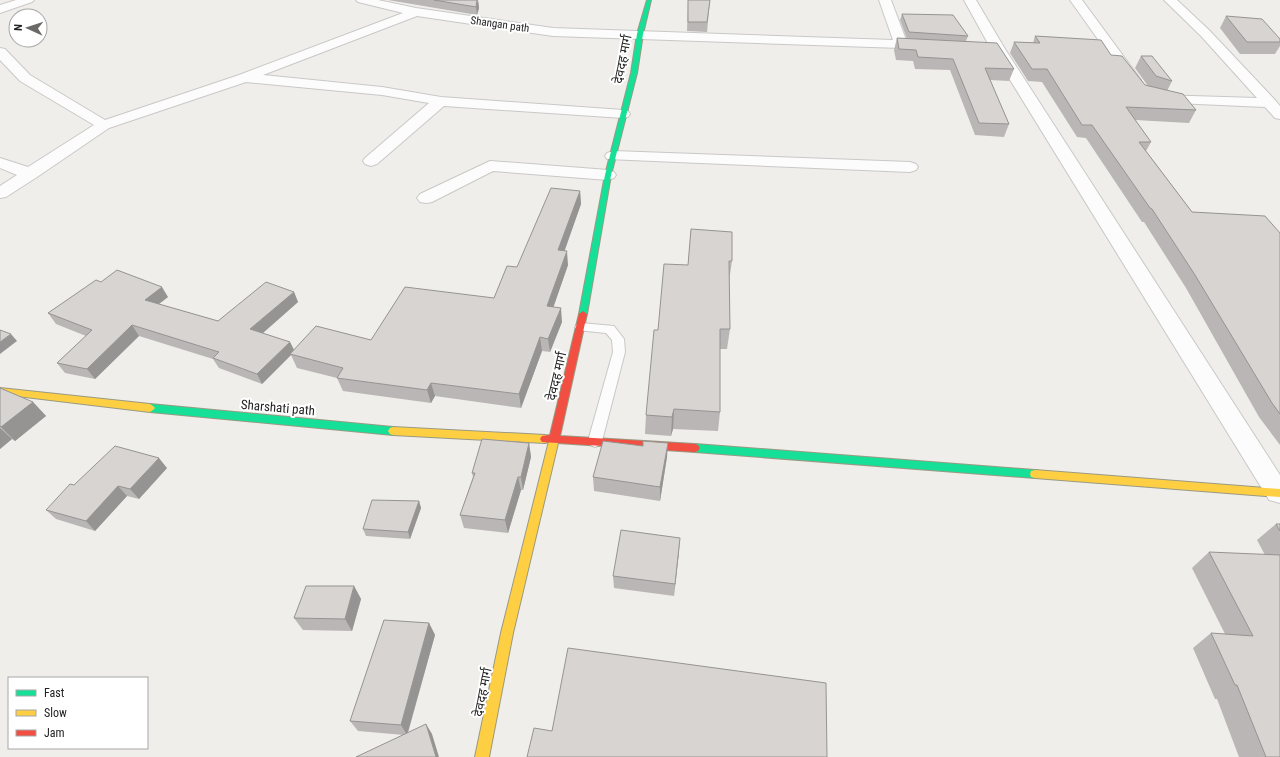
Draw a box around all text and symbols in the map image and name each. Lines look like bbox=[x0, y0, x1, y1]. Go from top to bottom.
north arrow bbox=[8, 8, 48, 48]
street label: Shangan path bbox=[470, 14, 530, 35]
text: N bbox=[12, 24, 25, 31]
street label: देवदह मार्ग bbox=[610, 32, 635, 85]
street label: देवदह मार्ग bbox=[544, 349, 570, 402]
street label: Sharshati path bbox=[240, 397, 316, 418]
street label: देवदह मार्ग bbox=[470, 665, 495, 718]
legend bbox=[8, 677, 148, 749]
text: Fast bbox=[44, 686, 65, 700]
text: Slow bbox=[44, 706, 67, 720]
text: Jam bbox=[44, 726, 65, 740]

